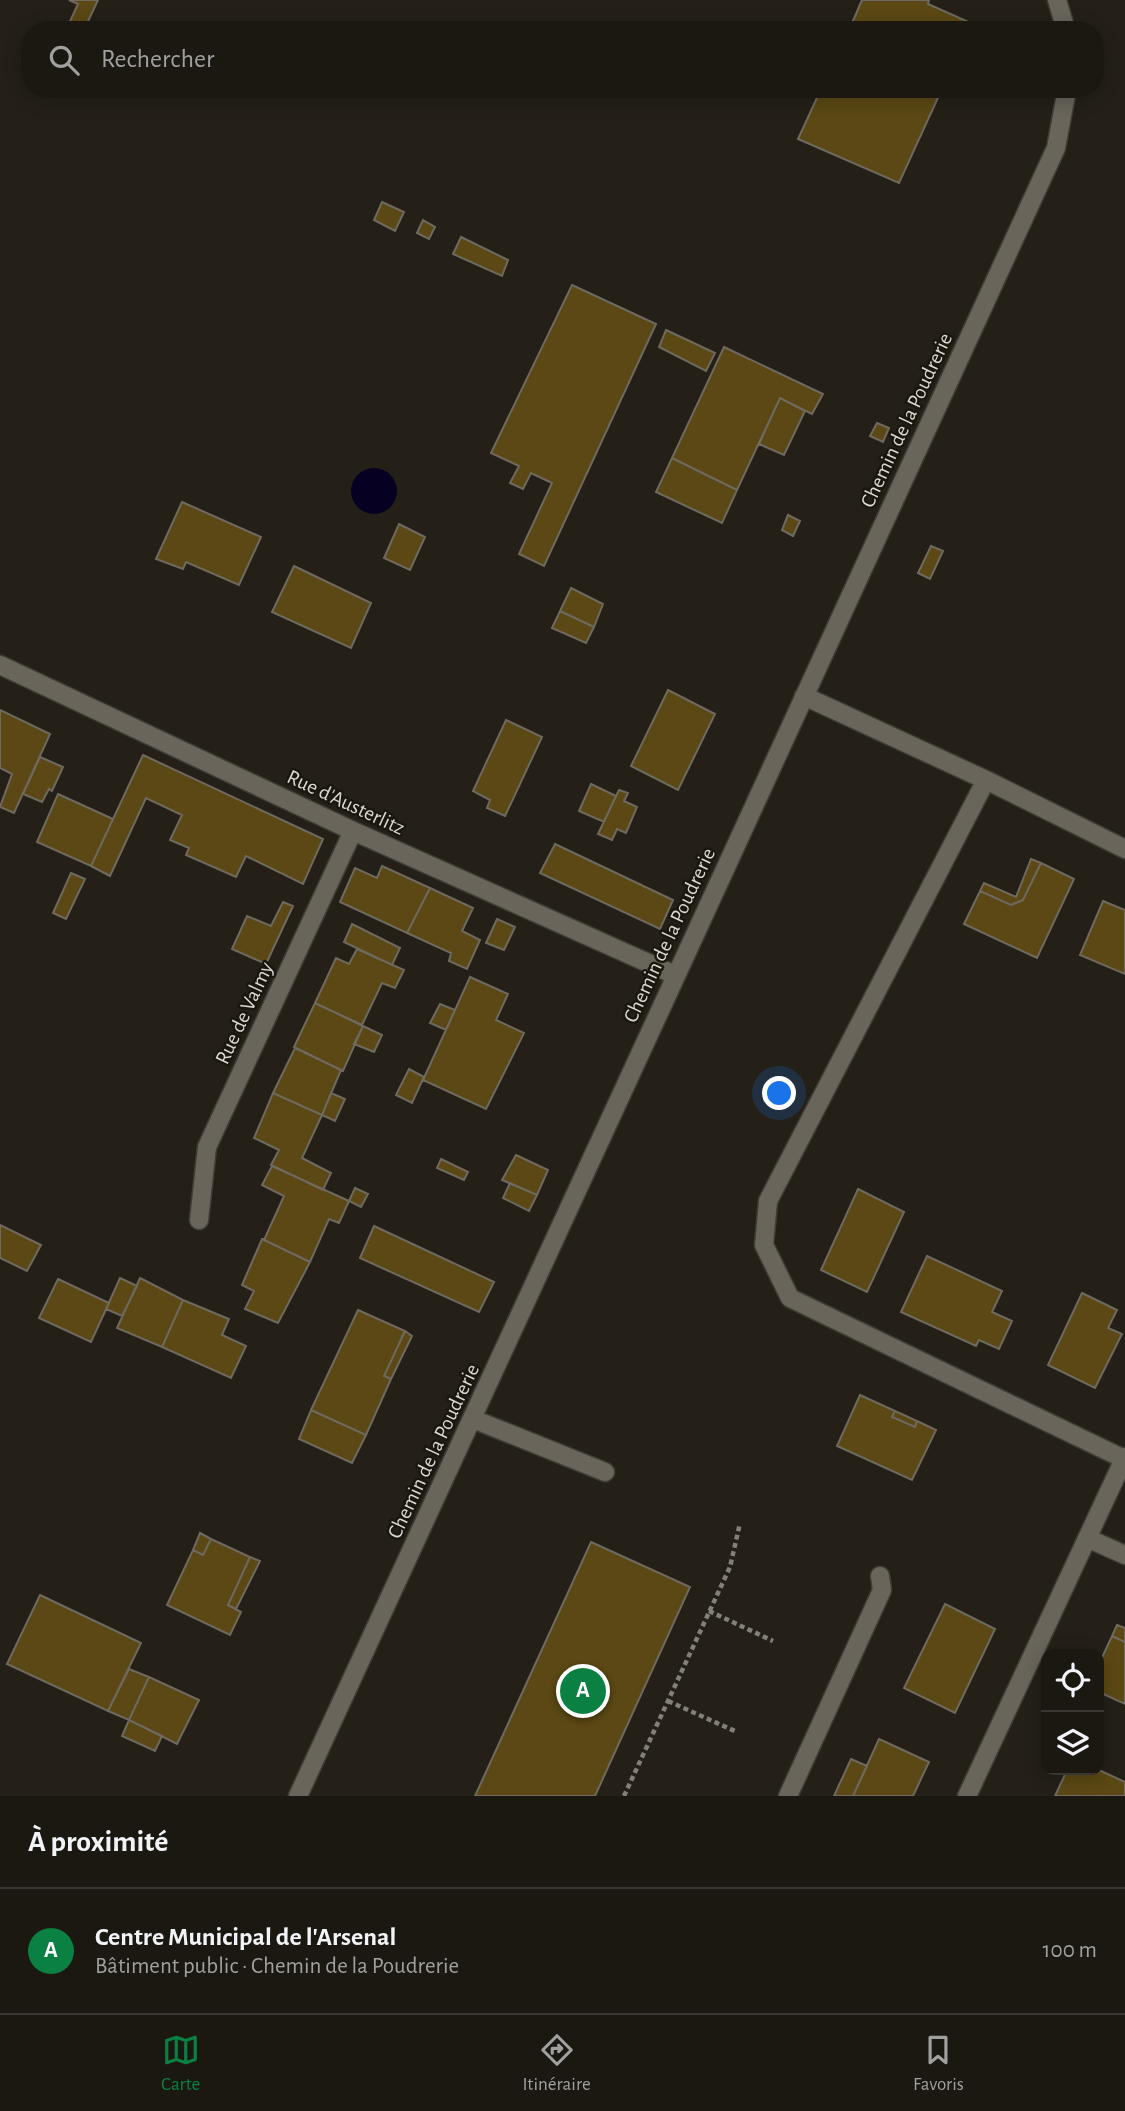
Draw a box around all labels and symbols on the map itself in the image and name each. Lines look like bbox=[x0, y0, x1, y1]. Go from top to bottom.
street label: Chemin de la Poudrerie bbox=[857, 330, 956, 511]
street label: Rue d'Austerlitz bbox=[284, 766, 408, 839]
street label: Chemin de la Poudrerie bbox=[620, 845, 719, 1026]
street label: Rue de Valmy bbox=[212, 959, 277, 1068]
your location bbox=[762, 1076, 796, 1110]
street label: Chemin de la Poudrerie bbox=[384, 1361, 483, 1542]
pin: A bbox=[560, 1665, 606, 1717]

